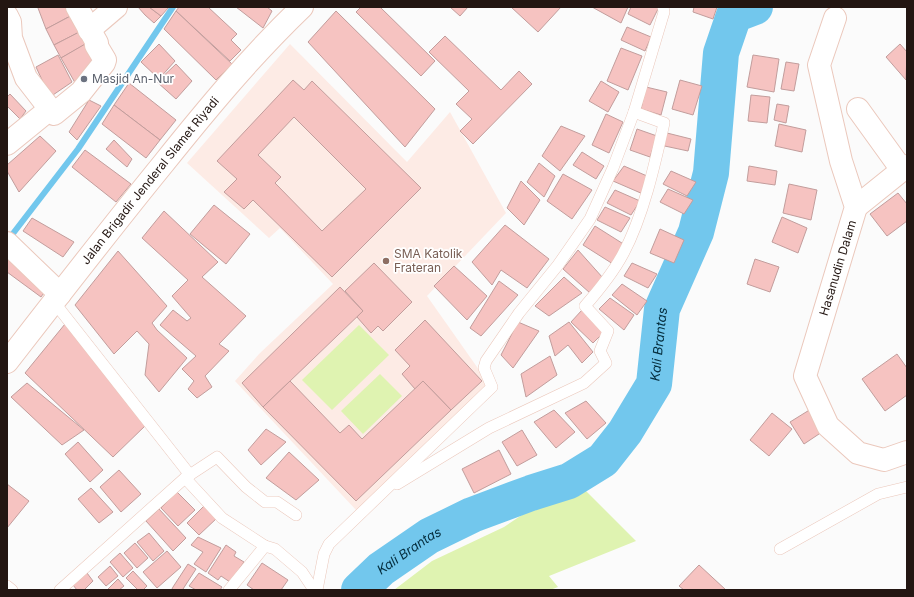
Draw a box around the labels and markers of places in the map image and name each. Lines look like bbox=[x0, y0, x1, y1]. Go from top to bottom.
place label: Masjid An-Nur bbox=[92, 71, 174, 86]
marker: Masjid An-Nur bbox=[79, 74, 89, 84]
place label: SMA Katolik Frateran bbox=[394, 246, 463, 275]
marker: SMA Katolik Frateran bbox=[381, 256, 391, 266]

